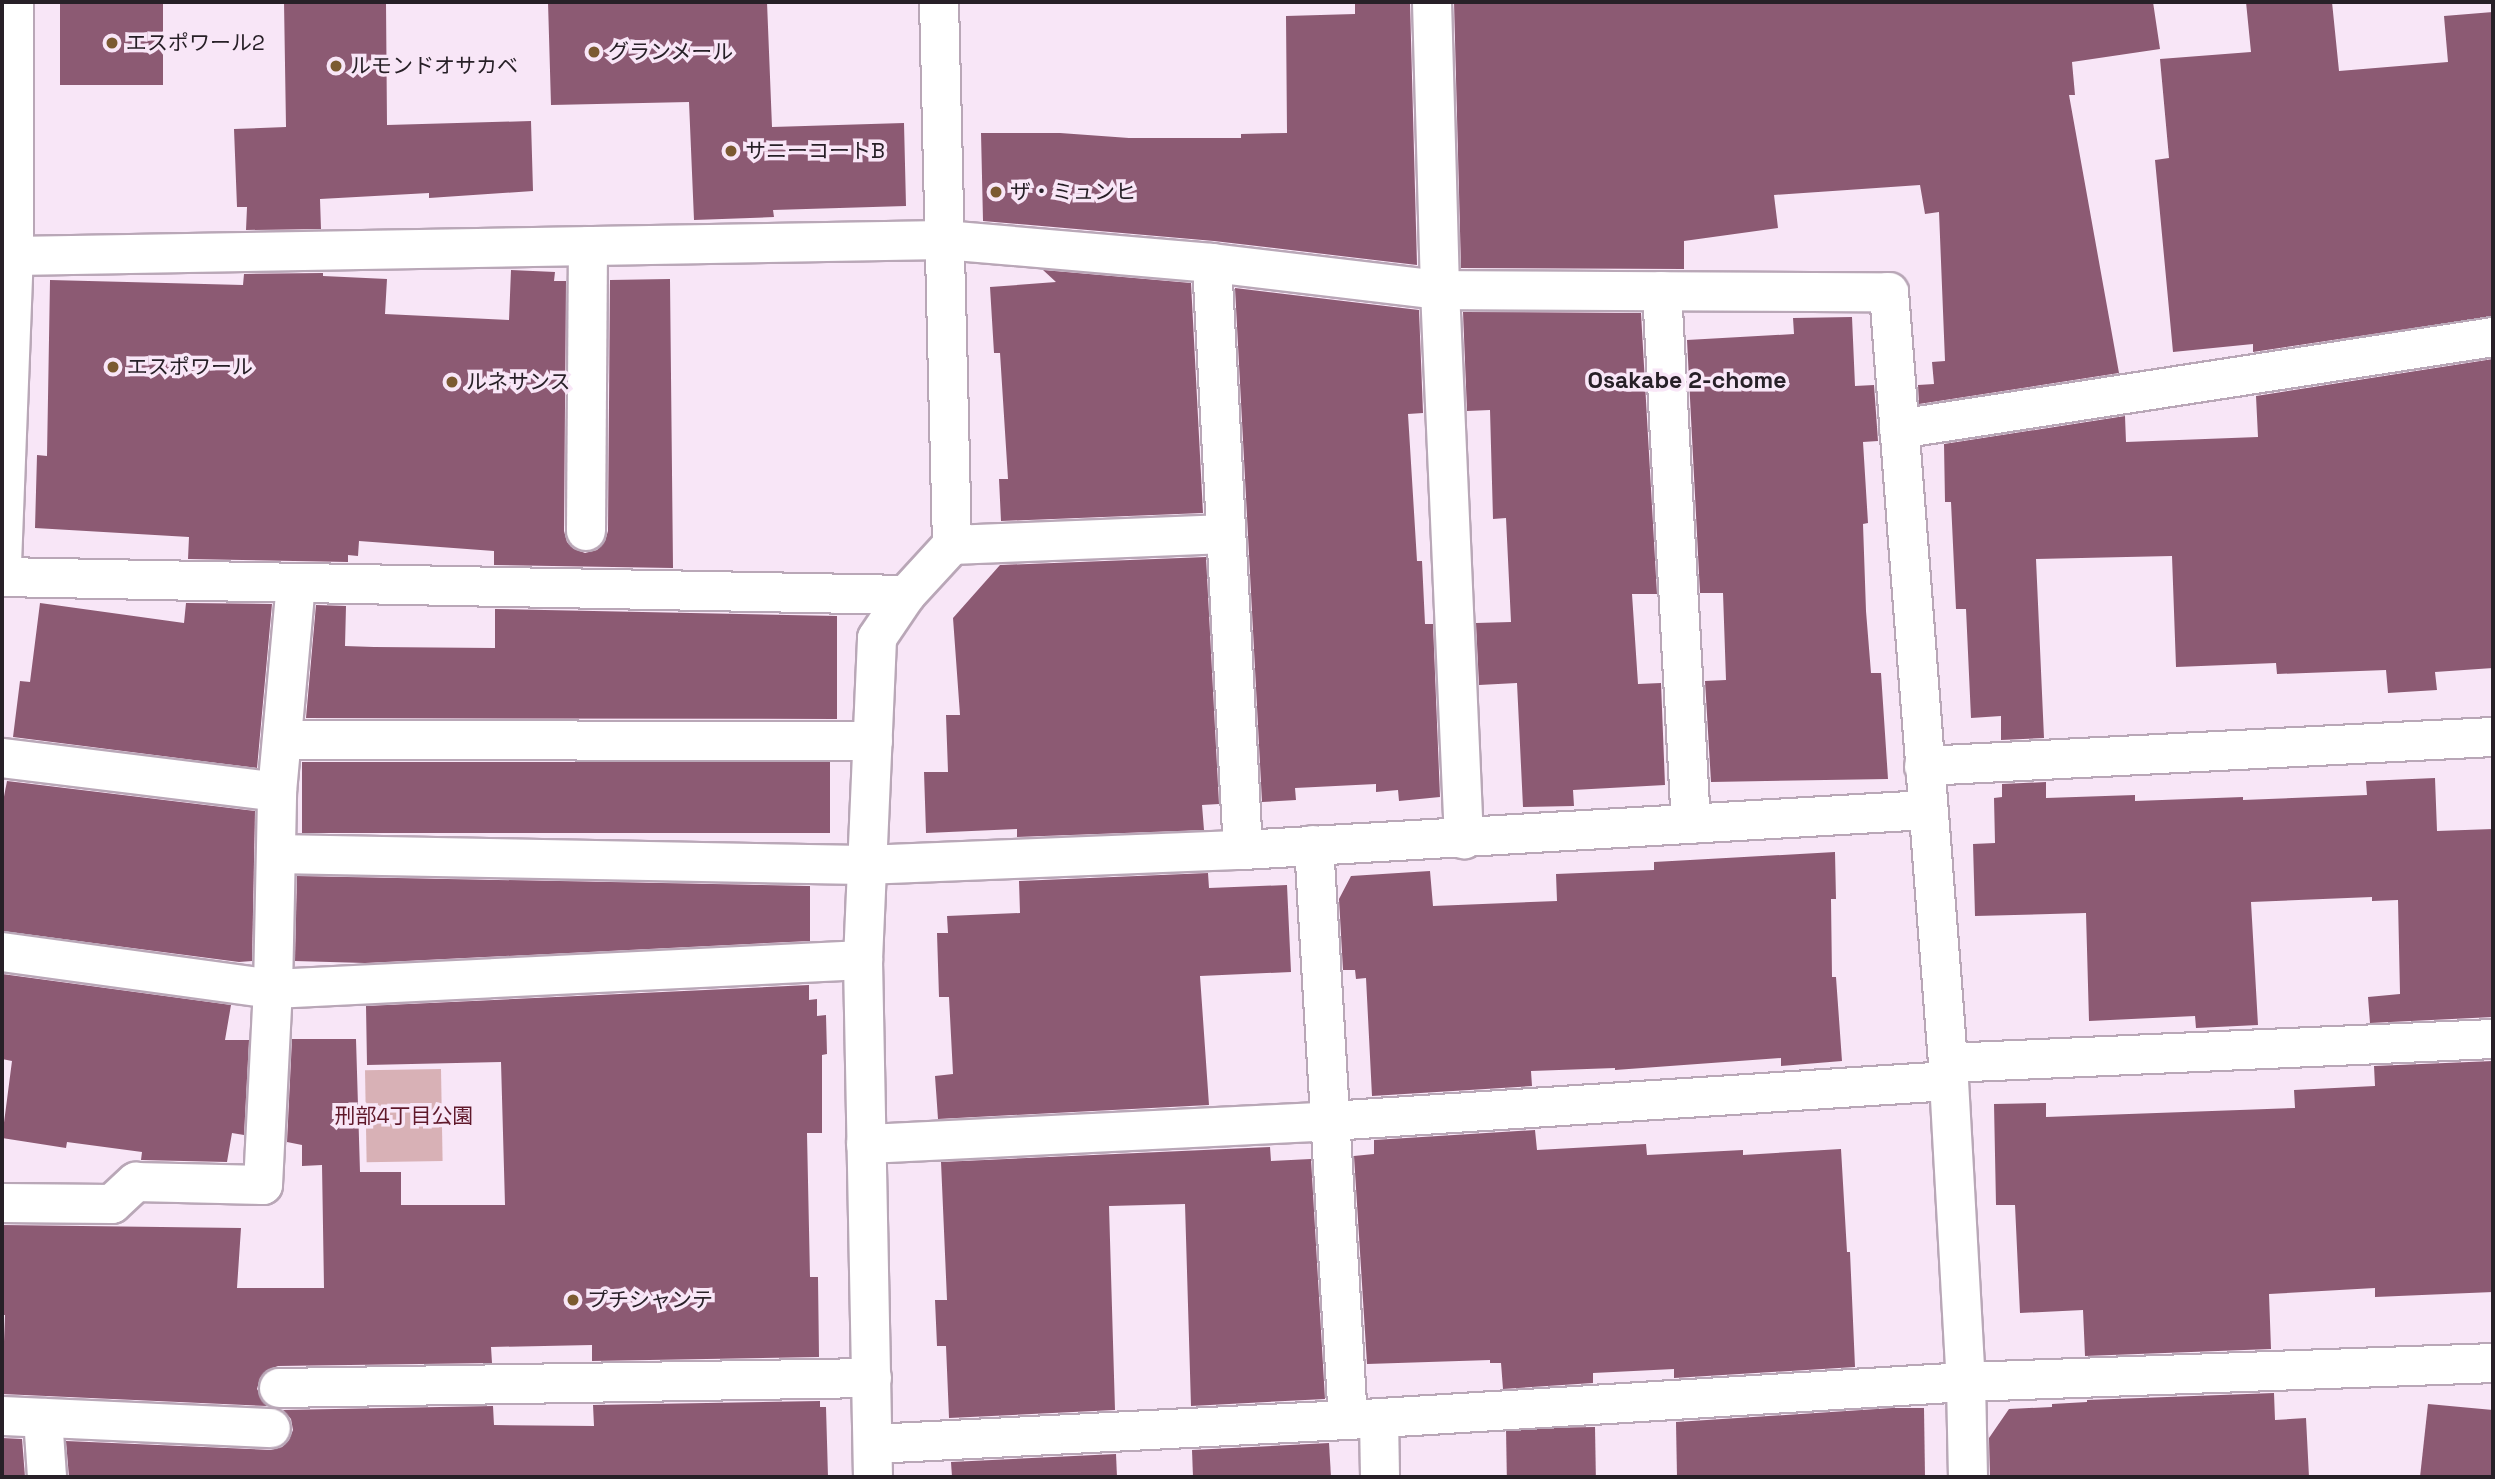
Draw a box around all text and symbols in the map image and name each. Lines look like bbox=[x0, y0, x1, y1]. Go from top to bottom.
place label: エスポワール2 bbox=[126, 30, 265, 56]
marker: エスポワール2 bbox=[104, 35, 120, 51]
place label: グランメール bbox=[608, 39, 734, 65]
marker: グランメール bbox=[586, 44, 602, 60]
place label: ルモンドオサカベ bbox=[350, 53, 518, 79]
marker: ルモンドオサカベ bbox=[328, 58, 344, 74]
place label: サニーコートB bbox=[745, 138, 885, 164]
marker: サニーコートB bbox=[723, 143, 739, 159]
place label: ザ・ミュンヒ bbox=[1010, 179, 1136, 205]
marker: ザ・ミュンヒ bbox=[988, 184, 1004, 200]
place label: エスポワール bbox=[127, 354, 253, 380]
marker: エスポワール bbox=[105, 359, 121, 375]
district label: Osakabe 2-chome bbox=[1588, 366, 1786, 394]
place label: ルネサンス bbox=[466, 369, 571, 395]
marker: ルネサンス bbox=[444, 374, 460, 390]
park label: 刑部4丁目公園 bbox=[334, 1103, 474, 1129]
place label: プチシャンテ bbox=[587, 1287, 713, 1313]
marker: プチシャンテ bbox=[565, 1292, 581, 1308]

